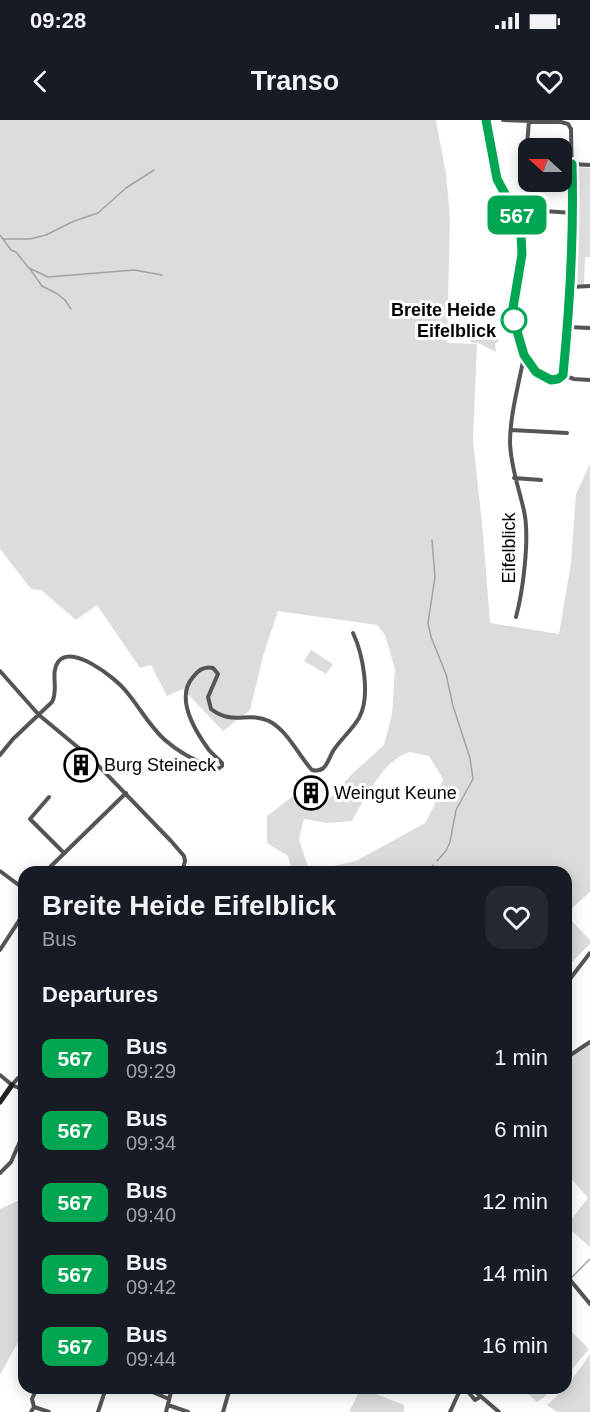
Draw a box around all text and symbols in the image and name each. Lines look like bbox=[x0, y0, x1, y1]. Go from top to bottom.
text: 09:28 bbox=[30, 8, 86, 33]
icon: back bbox=[24, 65, 57, 98]
icon: heart bbox=[533, 65, 566, 98]
text: Transo bbox=[251, 66, 339, 96]
north arrow bbox=[518, 138, 572, 192]
map controls bbox=[518, 138, 572, 192]
line badge: 567 bbox=[482, 196, 552, 235]
text: 567 bbox=[499, 204, 535, 227]
place label: Breite Heide Eifelblick bbox=[391, 300, 497, 341]
marker: Breite Heide Eifelblick bbox=[501, 307, 527, 333]
street label: Eifelblick bbox=[499, 511, 519, 584]
building icon: Burg Steineck bbox=[63, 747, 99, 783]
place label: Burg Steineck bbox=[104, 755, 217, 775]
building icon: Weingut Keune bbox=[293, 775, 329, 811]
place label: Weingut Keune bbox=[334, 783, 457, 803]
button: heart bbox=[485, 886, 548, 949]
text: Breite Heide Eifelblick bbox=[42, 890, 336, 921]
text: Bus bbox=[42, 928, 76, 950]
text: Departures bbox=[42, 982, 158, 1007]
text: Bus bbox=[126, 1034, 168, 1059]
text: 1 min bbox=[494, 1045, 548, 1070]
text: 567 bbox=[57, 1047, 93, 1070]
text: 09:29 bbox=[126, 1060, 176, 1082]
text: Bus bbox=[126, 1106, 168, 1131]
text: 6 min bbox=[494, 1117, 548, 1142]
text: 567 bbox=[57, 1119, 93, 1142]
text: 09:34 bbox=[126, 1132, 176, 1154]
text: Bus bbox=[126, 1178, 168, 1203]
text: 12 min bbox=[482, 1189, 548, 1214]
text: 567 bbox=[57, 1191, 93, 1214]
text: 09:40 bbox=[126, 1204, 176, 1226]
text: Bus bbox=[126, 1250, 168, 1275]
text: 14 min bbox=[482, 1261, 548, 1286]
text: 567 bbox=[57, 1263, 93, 1286]
text: 09:42 bbox=[126, 1276, 176, 1298]
text: Bus bbox=[126, 1322, 168, 1347]
text: 16 min bbox=[482, 1333, 548, 1358]
text: 567 bbox=[57, 1335, 93, 1358]
text: 09:44 bbox=[126, 1348, 176, 1370]

